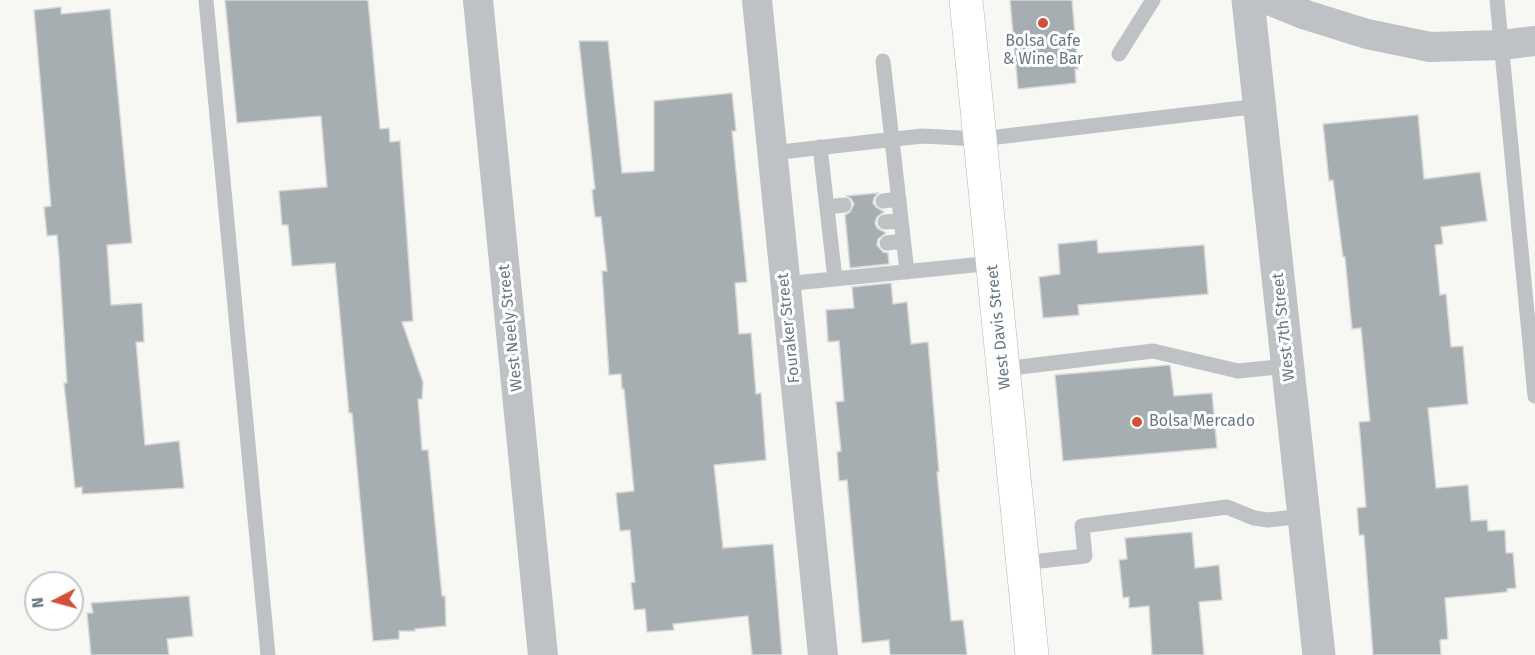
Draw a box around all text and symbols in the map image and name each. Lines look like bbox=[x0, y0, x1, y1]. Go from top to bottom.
marker: Bolsa Cafe & Wine Bar bbox=[1036, 16, 1050, 30]
place label: Bolsa Cafe & Wine Bar bbox=[1003, 32, 1083, 70]
street label: West Neely Street bbox=[495, 264, 527, 392]
street label: West Davis Street bbox=[983, 264, 1015, 390]
street label: Fouraker Street bbox=[774, 272, 804, 384]
street label: West 7th Street bbox=[1269, 272, 1299, 382]
place label: Bolsa Mercado bbox=[1149, 412, 1255, 432]
marker: Bolsa Mercado bbox=[1130, 415, 1144, 429]
north arrow bbox=[24, 571, 84, 631]
text: N bbox=[28, 596, 48, 609]

